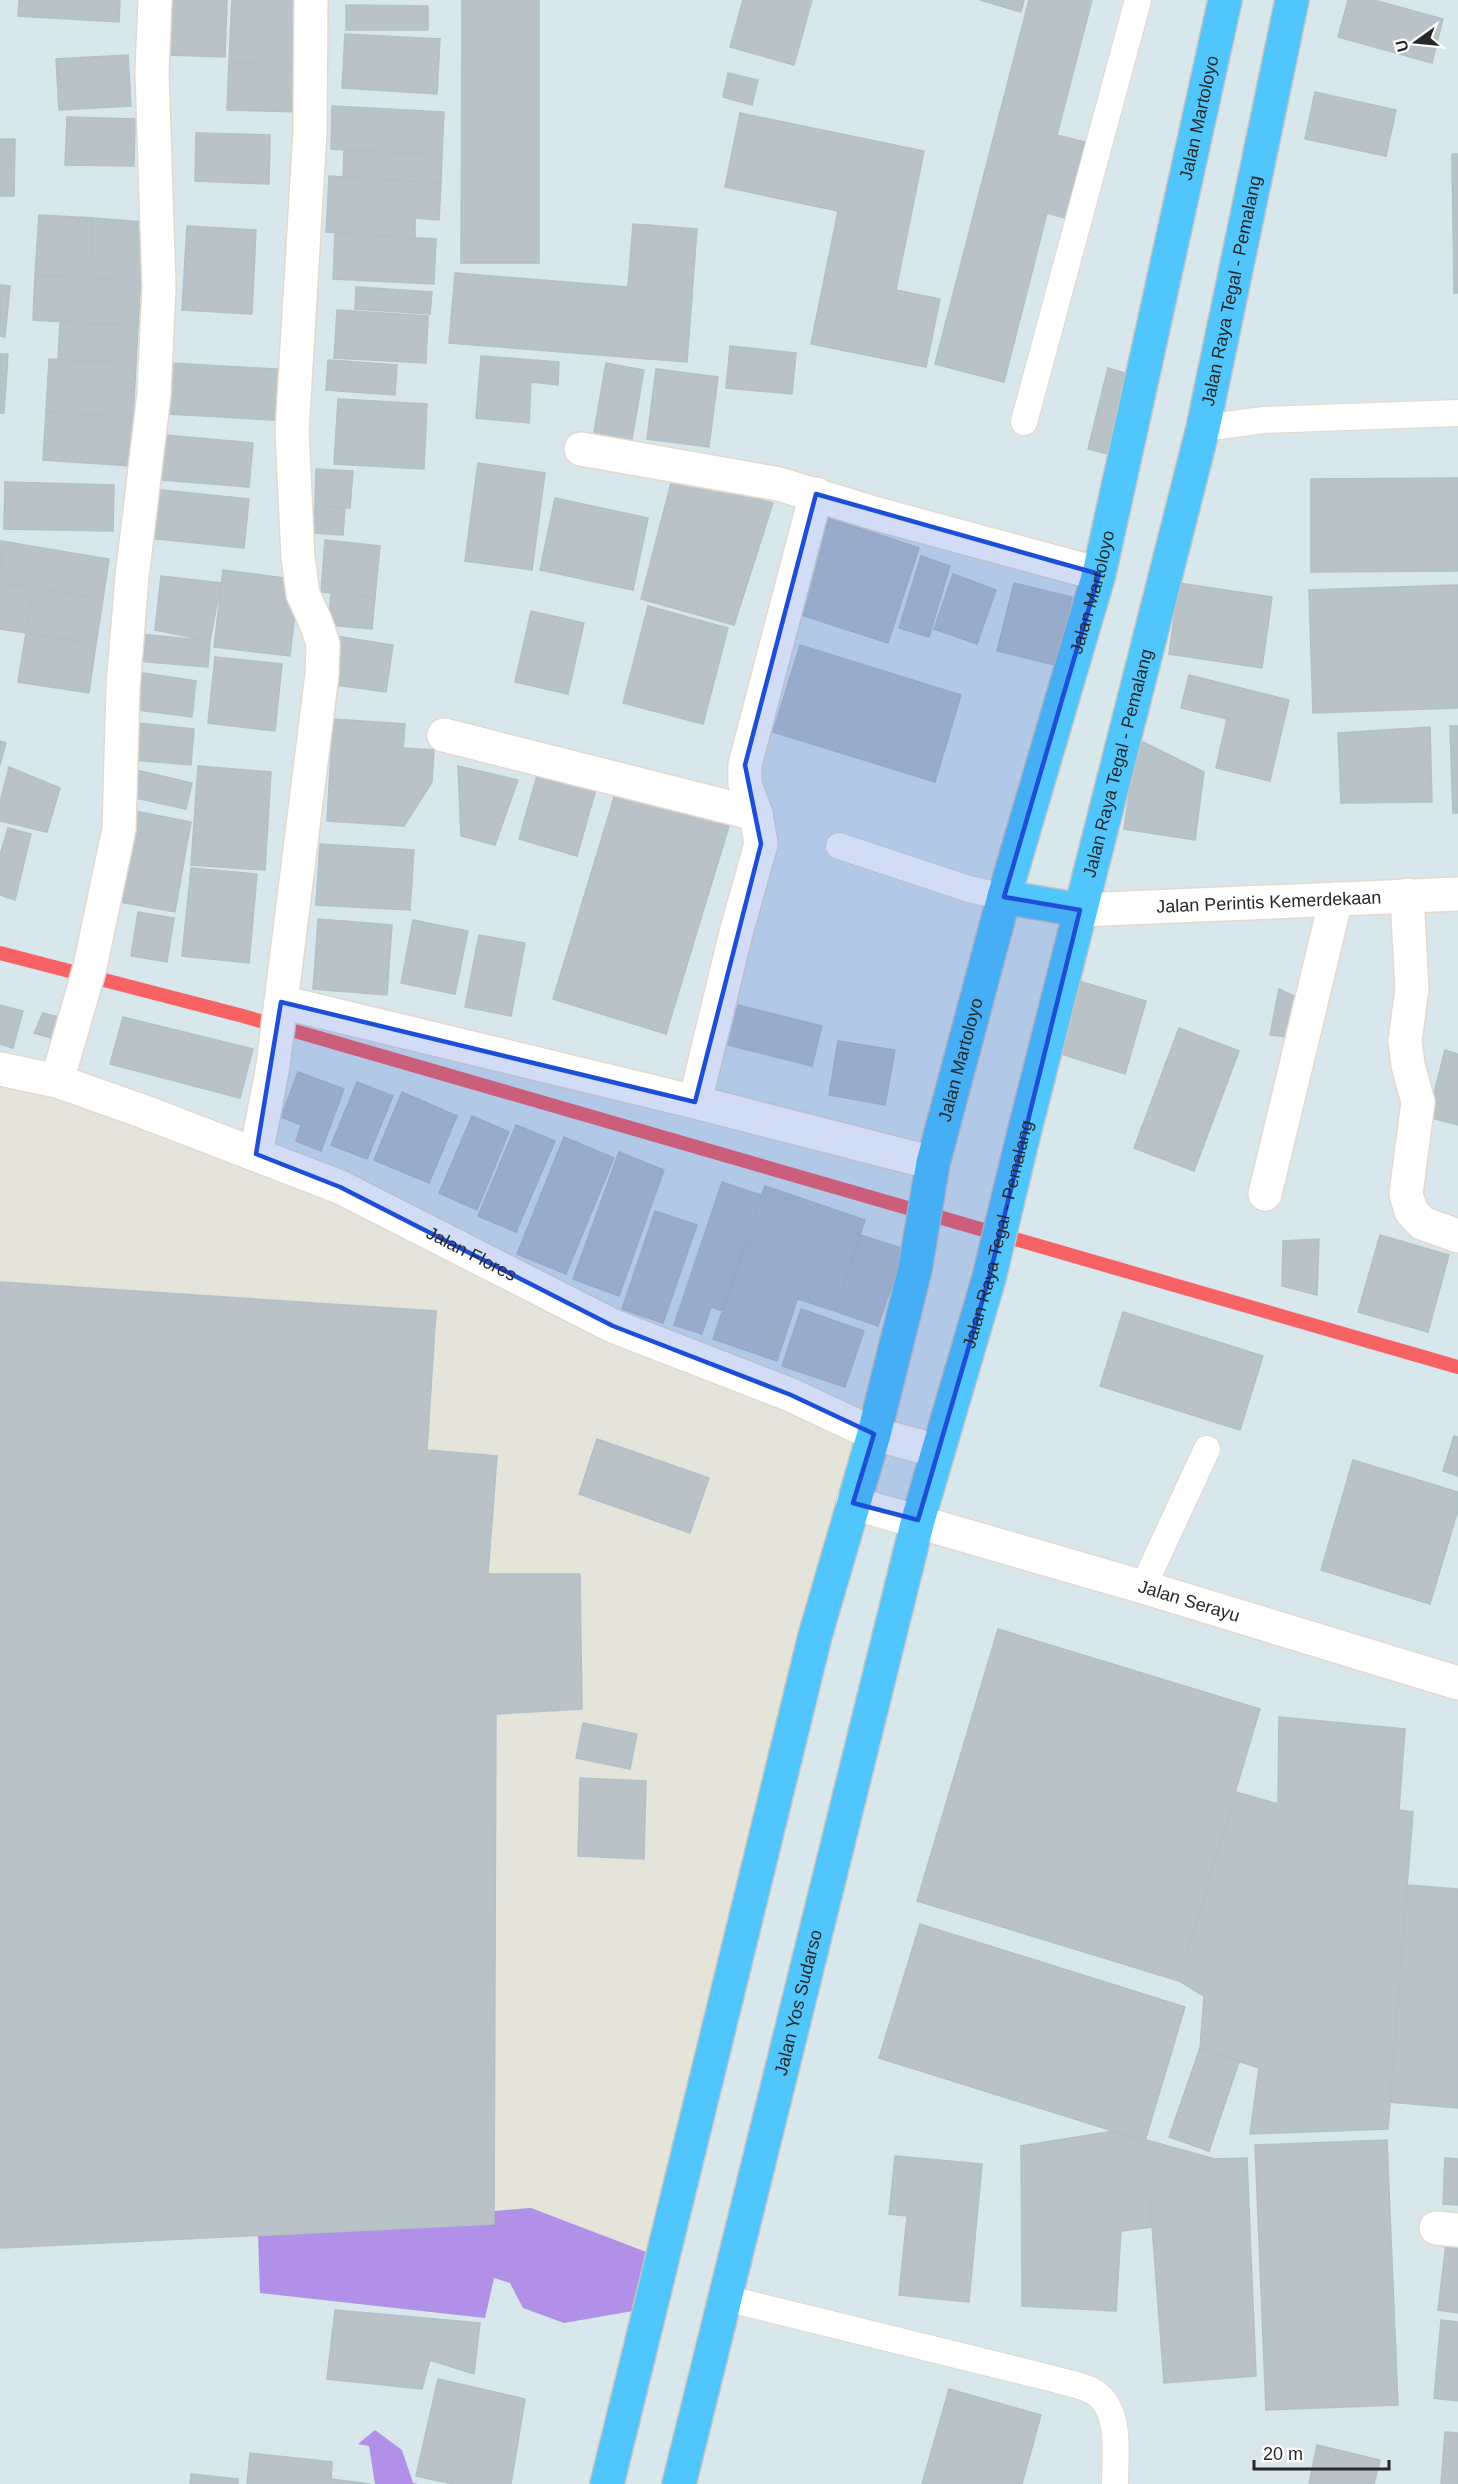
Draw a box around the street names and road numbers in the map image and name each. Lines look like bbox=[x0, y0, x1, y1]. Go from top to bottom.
street label: Jalan Martoloyo bbox=[1176, 54, 1223, 182]
street label: Jalan Raya Tegal - Pemalang bbox=[1198, 174, 1265, 408]
street label: Jalan Martoloyo bbox=[1066, 528, 1118, 656]
street label: Jalan Raya Tegal - Pemalang bbox=[1079, 647, 1156, 880]
street label: Jalan Perintis Kemerdekaan bbox=[1156, 887, 1382, 917]
street label: Jalan Martoloyo bbox=[935, 996, 987, 1124]
street label: Jalan Raya Tegal - Pemalang bbox=[959, 1118, 1037, 1351]
street label: Jalan Flores bbox=[423, 1223, 520, 1285]
street label: Jalan Serayu bbox=[1136, 1576, 1242, 1626]
street label: Jalan Yos Sudarso bbox=[771, 1928, 826, 2077]

